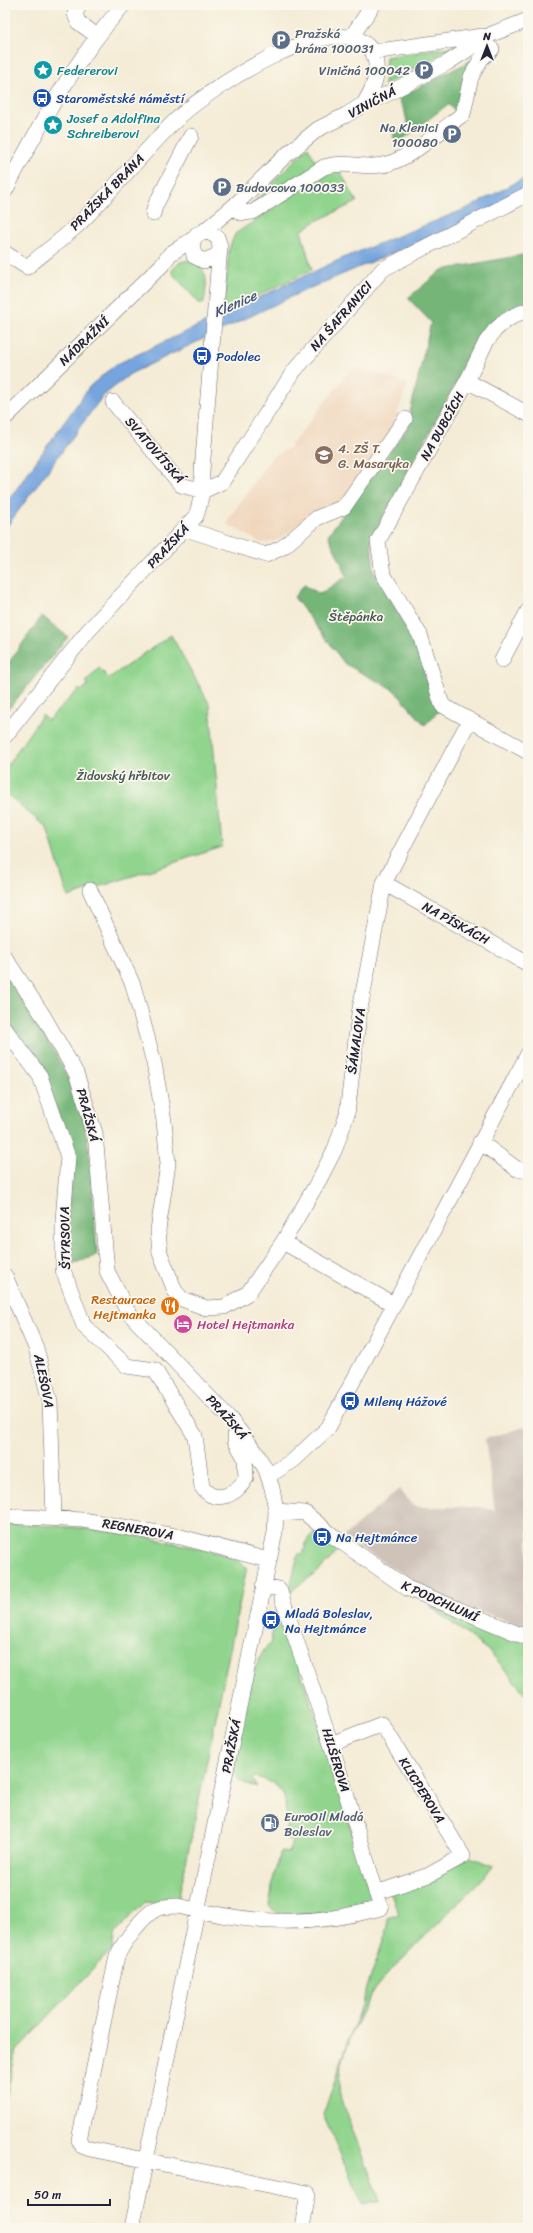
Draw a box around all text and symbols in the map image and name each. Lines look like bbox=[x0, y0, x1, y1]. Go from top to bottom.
place label: Pražská brána 100031 bbox=[295, 22, 374, 60]
north arrow bbox=[467, 26, 507, 66]
text: N bbox=[482, 27, 491, 46]
parking icon: Pražská brána 100031 bbox=[270, 29, 292, 51]
place icon: Federerovi bbox=[32, 59, 54, 81]
place label: Federerovi bbox=[57, 59, 118, 82]
place label: Viničná 100042 bbox=[319, 59, 410, 82]
parking icon: Viničná 100042 bbox=[413, 59, 435, 81]
street label: VINIČNÁ bbox=[344, 79, 402, 124]
bus stop icon: Staroměstské náměstí bbox=[31, 87, 53, 109]
place label: Staroměstské náměstí bbox=[56, 87, 186, 110]
place label: Josef a Adolfina Schreiberovi bbox=[66, 107, 161, 145]
place icon: Josef a Adolfina Schreiberovi bbox=[42, 114, 64, 136]
place label: Na Klenici 100080 bbox=[380, 116, 438, 154]
parking icon: Na Klenici 100080 bbox=[441, 123, 463, 145]
street label: PRAŽSKÁ BRÁNA bbox=[64, 148, 150, 236]
parking icon: Budovcova 100033 bbox=[211, 176, 233, 198]
place label: Budovcova 100033 bbox=[236, 176, 344, 199]
street label: NA ŠAFRANICI bbox=[304, 276, 378, 356]
water label: Klenice bbox=[209, 283, 262, 325]
street label: NÁDRAŽNÍ bbox=[53, 310, 115, 371]
bus stop icon: Podolec bbox=[191, 345, 213, 367]
place label: Podolec bbox=[216, 345, 261, 368]
street label: NA DUBCÍCH bbox=[413, 387, 471, 465]
street label: SVATOVÍTSKÁ bbox=[119, 411, 192, 490]
place label: 4. ZŠ T. G. Masaryka bbox=[338, 437, 409, 475]
school or university icon: 4. ZŠ T. G. Masaryka bbox=[313, 444, 335, 466]
street label: PRAŽSKÁ bbox=[141, 517, 196, 574]
park label: Štěpánka bbox=[329, 605, 384, 628]
park label: Židovský hřbitov bbox=[76, 764, 171, 787]
street label: NA PÍSKÁCH bbox=[418, 895, 494, 951]
street label: ŠÁMALOVA bbox=[340, 1007, 372, 1075]
street label: PRAŽSKÁ bbox=[70, 1086, 107, 1146]
street label: ŠTYRSOVA bbox=[53, 1206, 77, 1270]
place label: Restaurace Hejtmanka bbox=[91, 1288, 156, 1326]
restaurant icon: Restaurace Hejtmanka bbox=[159, 1295, 181, 1317]
hotel icon: Hotel Hejtmanka bbox=[172, 1313, 194, 1335]
place label: Hotel Hejtmanka bbox=[197, 1313, 295, 1336]
street label: ALEŠOVA bbox=[27, 1351, 61, 1410]
street label: PRAŽSKÁ bbox=[200, 1389, 255, 1446]
bus stop icon: Mileny Hážové bbox=[339, 1390, 361, 1412]
place label: Mileny Hážové bbox=[364, 1390, 447, 1413]
street label: REGNEROVA bbox=[100, 1511, 176, 1547]
bus stop icon: Na Hejtmánce bbox=[311, 1526, 333, 1548]
place label: Na Hejtmánce bbox=[336, 1526, 418, 1549]
street label: K PODCHLUMÍ bbox=[398, 1574, 483, 1629]
place label: Mladá Boleslav, Na Hejtmánce bbox=[285, 1602, 373, 1640]
bus stop icon: Mladá Boleslav, Na Hejtmánce bbox=[260, 1609, 282, 1631]
street label: PRAŽSKÁ bbox=[214, 1716, 248, 1775]
street label: HILŠEROVA bbox=[315, 1725, 357, 1795]
street label: KLICPEROVA bbox=[393, 1752, 451, 1828]
place label: EuroOil Mladá Boleslav bbox=[284, 1805, 364, 1843]
fuel station icon: EuroOil Mladá Boleslav bbox=[259, 1812, 281, 1834]
scale bar bbox=[28, 2181, 110, 2207]
text: 50 m bbox=[34, 2184, 61, 2206]

